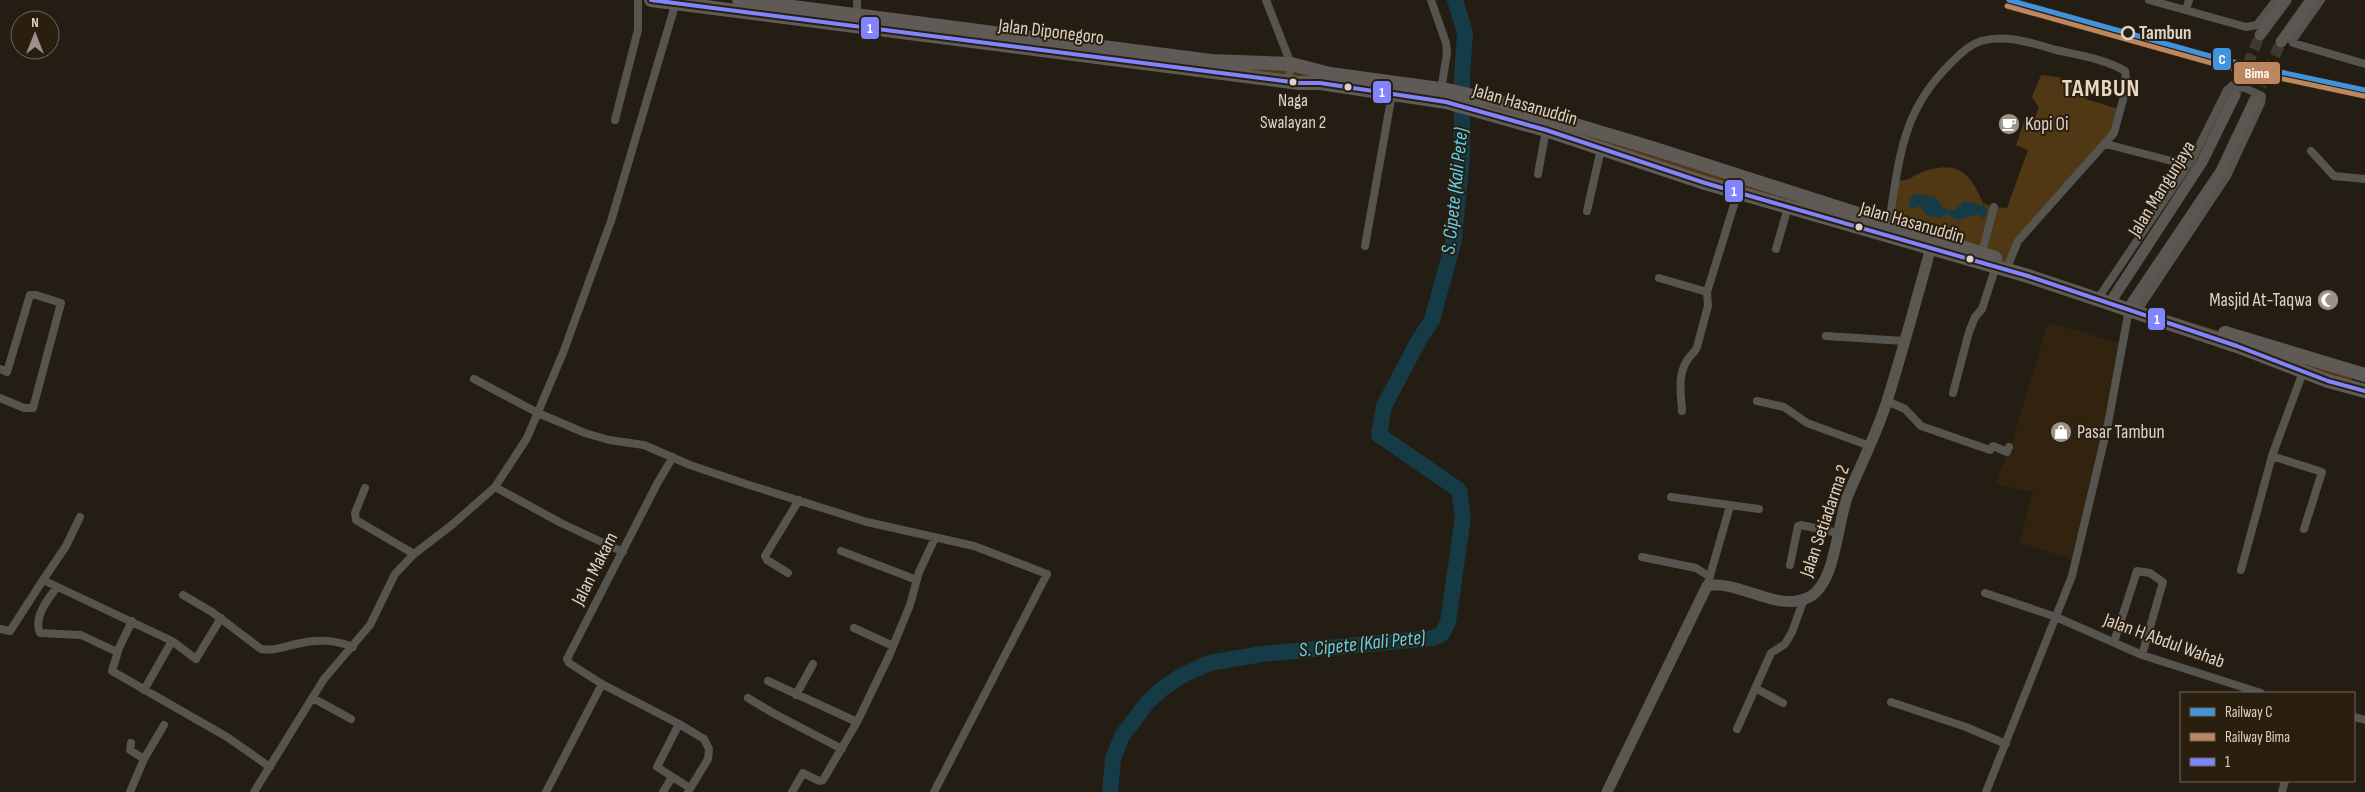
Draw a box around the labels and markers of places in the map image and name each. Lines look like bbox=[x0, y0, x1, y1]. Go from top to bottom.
place label: Tambun bbox=[2139, 22, 2192, 45]
marker: Tambun bbox=[2121, 26, 2135, 40]
marker: Naga Swalayan 2 bbox=[1288, 77, 1298, 87]
unlabelled marker bbox=[1343, 82, 1353, 92]
place label: Naga Swalayan 2 bbox=[1260, 90, 1326, 133]
cafe icon: Kopi Oi bbox=[1997, 112, 2021, 136]
place label: Kopi Oi bbox=[2025, 113, 2068, 136]
unlabelled marker bbox=[1854, 222, 1864, 232]
unlabelled marker bbox=[1965, 254, 1975, 264]
mosque icon: Masjid At-Taqwa bbox=[2316, 288, 2340, 312]
place label: Masjid At-Taqwa bbox=[2209, 289, 2312, 312]
shop icon: Pasar Tambun bbox=[2049, 420, 2073, 444]
place label: Pasar Tambun bbox=[2077, 421, 2165, 444]

